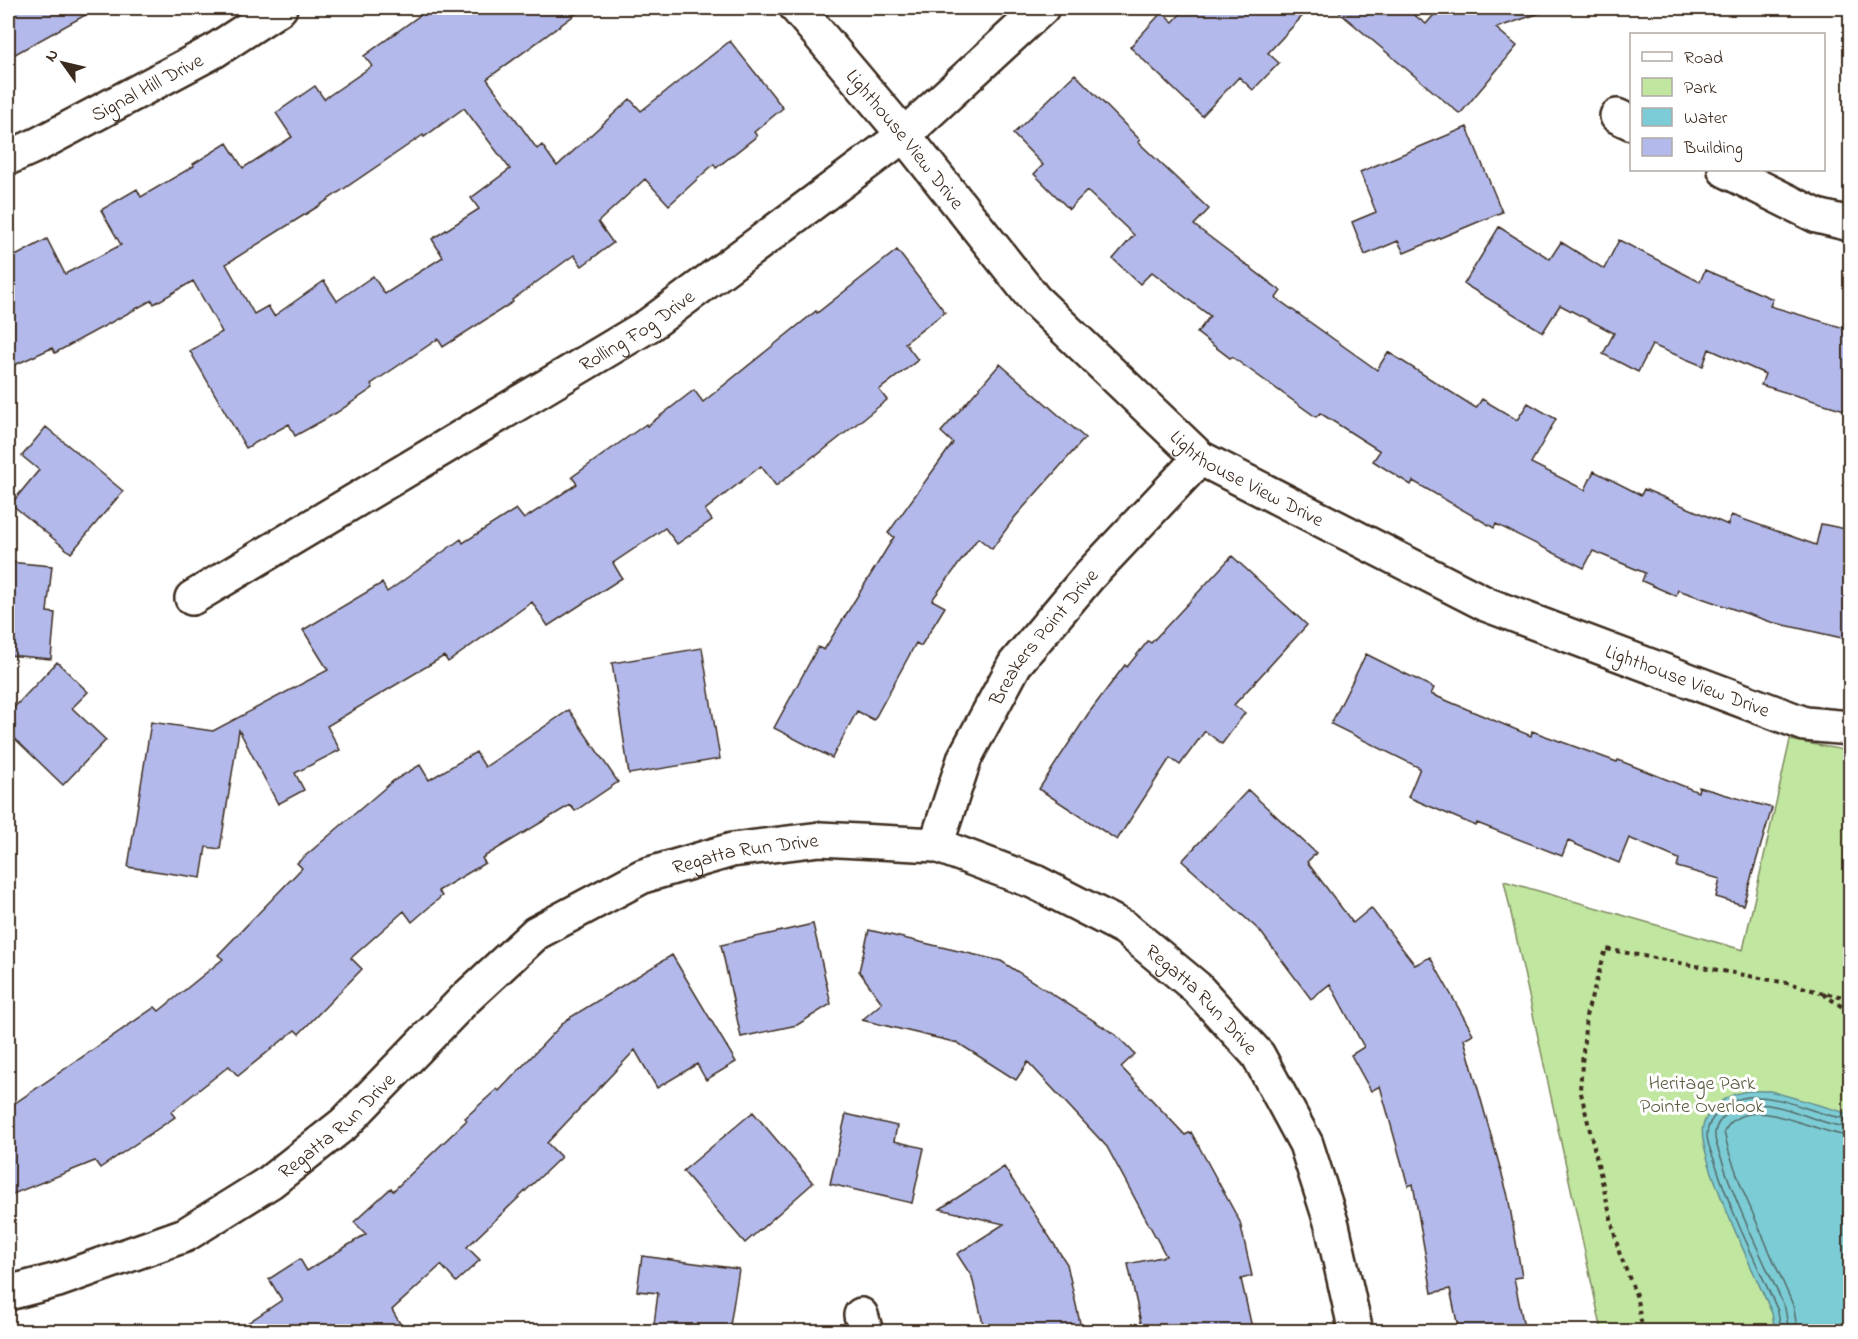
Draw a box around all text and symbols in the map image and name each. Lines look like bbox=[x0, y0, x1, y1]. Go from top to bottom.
north arrow bbox=[33, 33, 93, 93]
legend bbox=[1630, 33, 1825, 171]
text: N bbox=[39, 44, 65, 67]
text: Road bbox=[1684, 46, 1723, 72]
street label: Signal Hill Drive bbox=[87, 47, 209, 131]
street label: Lighthouse View Drive bbox=[838, 64, 970, 217]
text: Park bbox=[1684, 76, 1717, 102]
text: Water bbox=[1684, 106, 1728, 132]
text: Building bbox=[1683, 136, 1743, 163]
street label: Rolling Fog Drive bbox=[575, 284, 702, 380]
street label: Lighthouse View Drive bbox=[1162, 424, 1328, 536]
street label: Breakers Point Drive bbox=[983, 563, 1106, 712]
street label: Lighthouse View Drive bbox=[1601, 638, 1773, 726]
street label: Regatta Run Drive bbox=[670, 827, 820, 884]
street label: Regatta Run Drive bbox=[1138, 938, 1263, 1063]
street label: Regatta Run Drive bbox=[273, 1067, 403, 1187]
park label: Heritage Park Pointe Overlook bbox=[1640, 1070, 1764, 1122]

